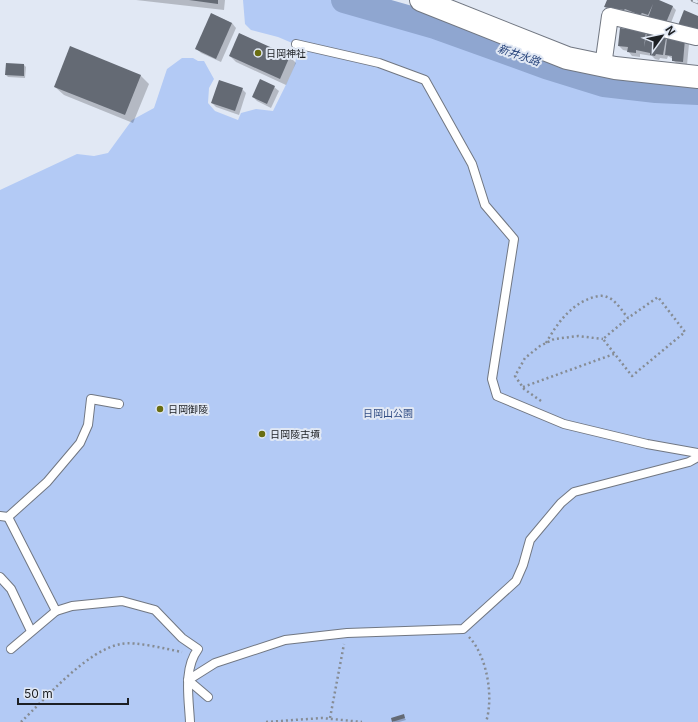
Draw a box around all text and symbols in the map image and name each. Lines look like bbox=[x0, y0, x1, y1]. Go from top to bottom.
north arrow bbox=[642, 16, 682, 56]
text: N bbox=[662, 23, 679, 38]
water label: 新井水路 bbox=[496, 41, 543, 69]
place label: 日岡神社 bbox=[266, 47, 306, 59]
marker: 日岡神社 bbox=[253, 48, 263, 58]
place label: 日岡御陵 bbox=[168, 403, 208, 415]
marker: 日岡御陵 bbox=[155, 404, 165, 414]
park label: 日岡山公園 bbox=[363, 407, 413, 419]
place label: 日岡陵古墳 bbox=[270, 428, 320, 440]
marker: 日岡陵古墳 bbox=[257, 429, 267, 439]
scale bar bbox=[18, 680, 128, 706]
text: 50 m bbox=[24, 686, 53, 701]

